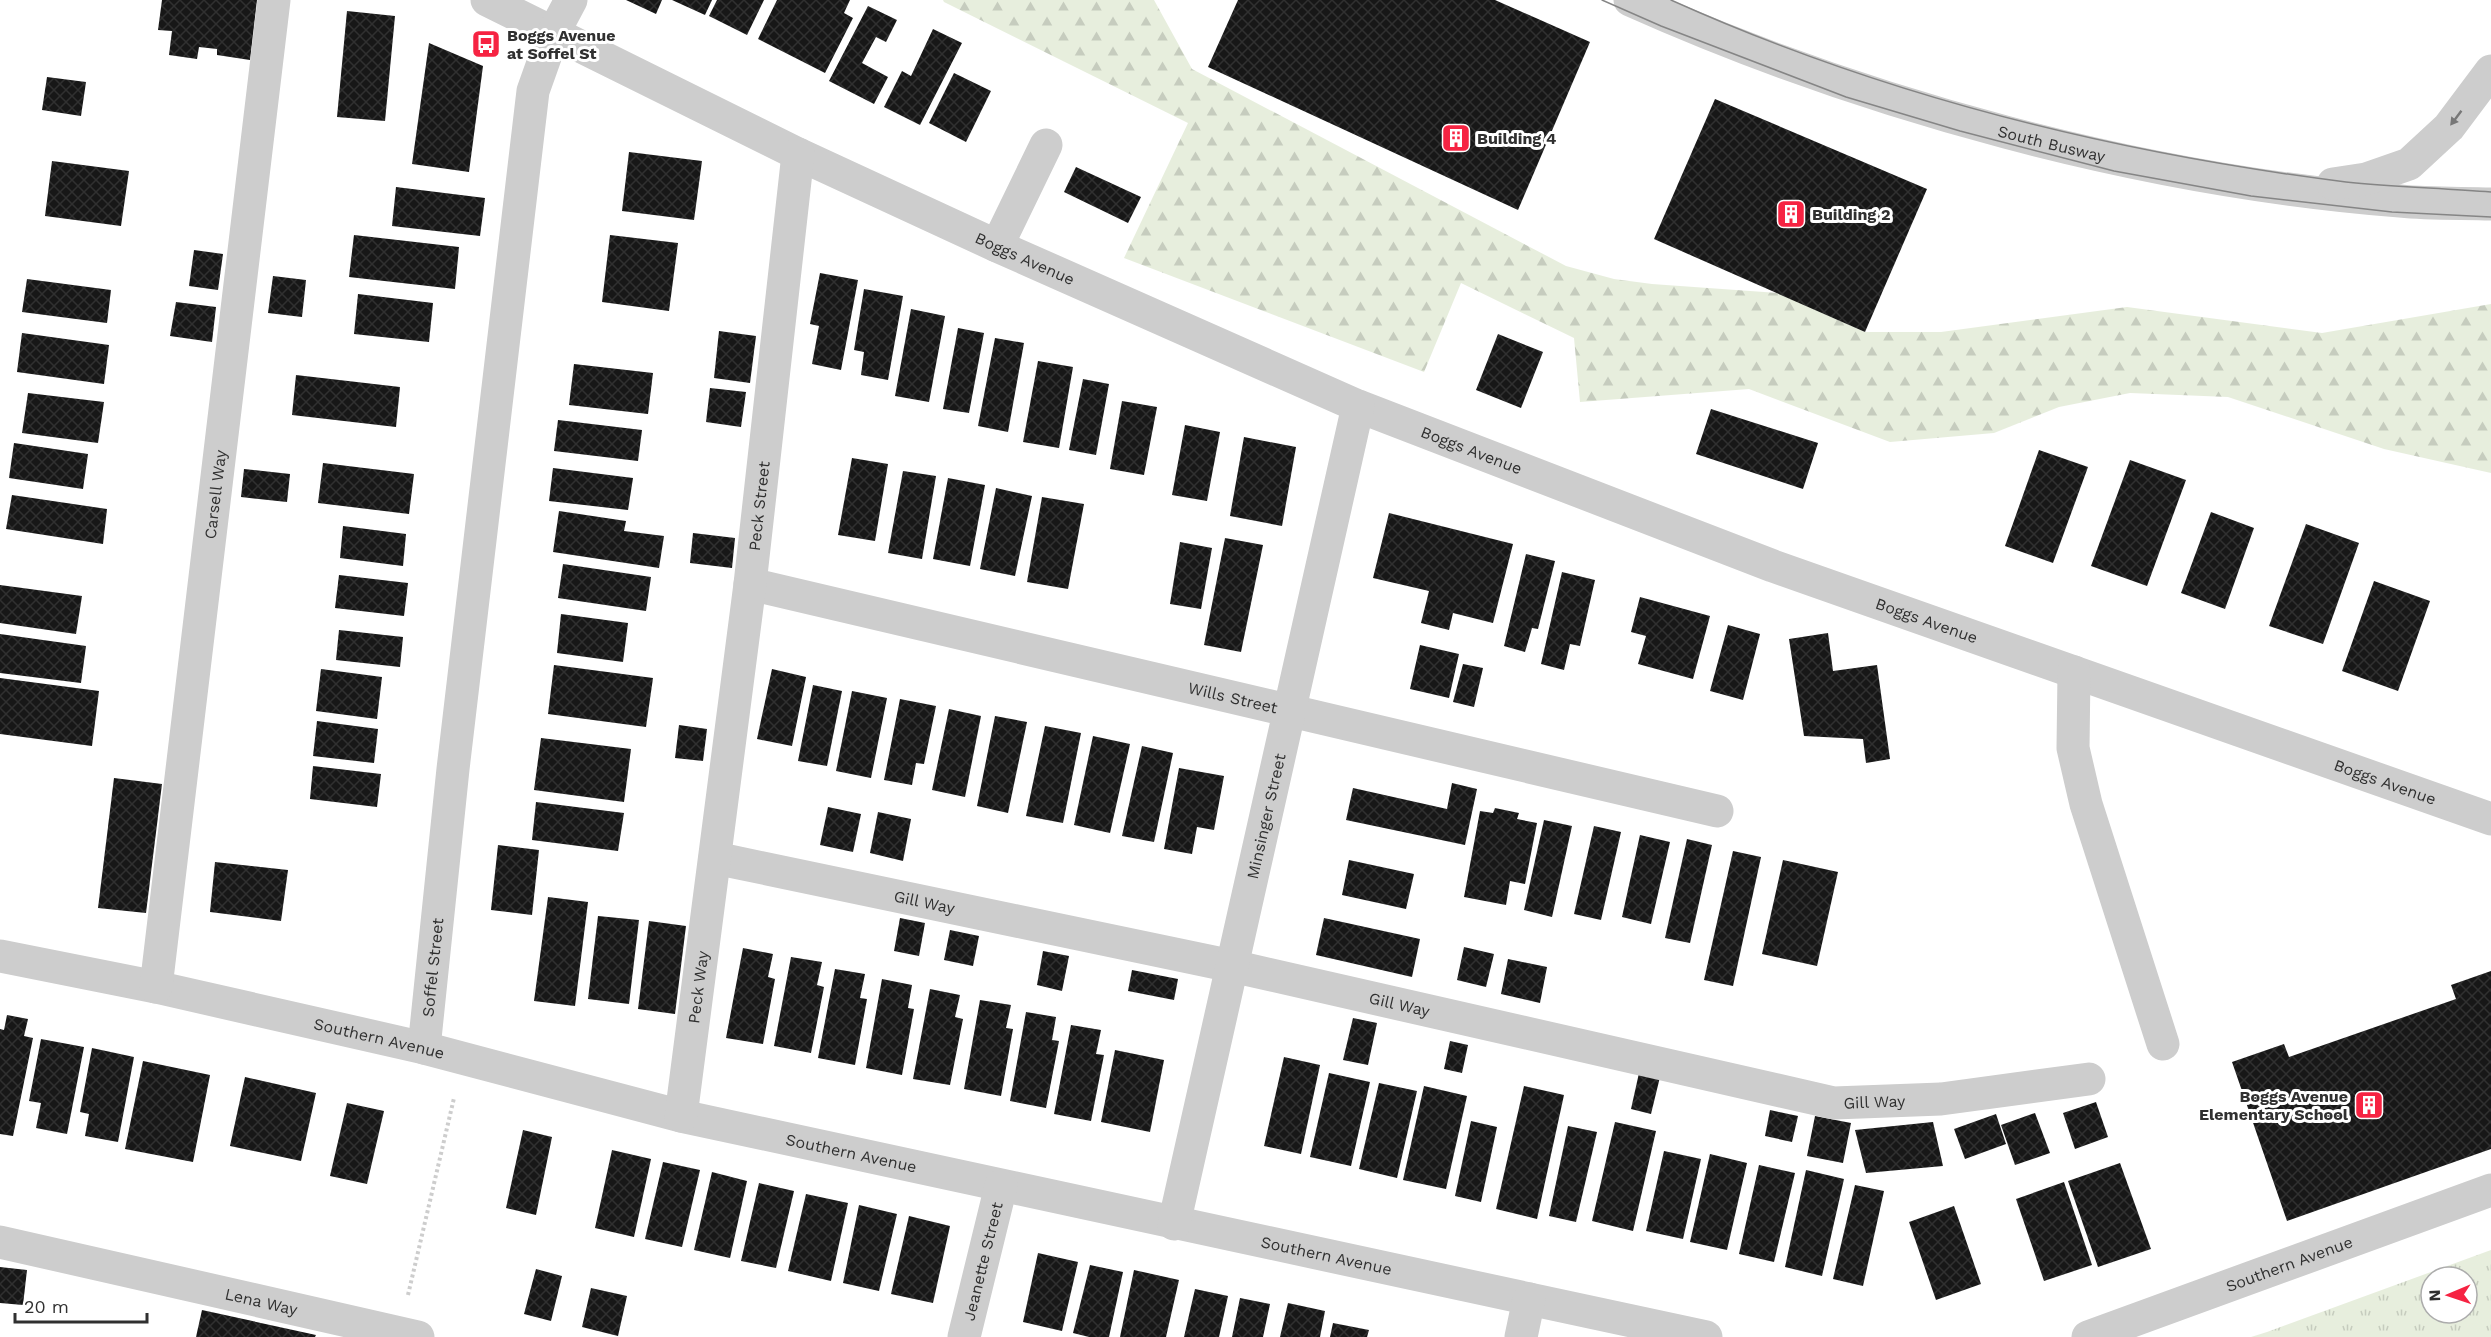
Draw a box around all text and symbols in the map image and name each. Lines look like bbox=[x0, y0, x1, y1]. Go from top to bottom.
place label: Boggs Avenue at Soffel St bbox=[507, 26, 615, 63]
bus stop icon: Boggs Avenue at Soffel St bbox=[470, 28, 502, 60]
one-way arrow bbox=[2450, 109, 2462, 125]
street label: South Busway bbox=[1996, 121, 2108, 166]
building icon: Building 4 bbox=[1440, 122, 1472, 154]
place label: Building 4 bbox=[1477, 129, 1556, 148]
building icon: Building 2 bbox=[1775, 198, 1807, 230]
place label: Building 2 bbox=[1812, 205, 1890, 224]
street label: Boggs Avenue bbox=[972, 228, 1078, 289]
street label: Boggs Avenue bbox=[1418, 422, 1525, 478]
street label: Carsell Way bbox=[200, 448, 230, 540]
street label: Peck Street bbox=[744, 460, 773, 552]
street label: Boggs Avenue bbox=[1873, 593, 1980, 647]
street label: Wills Street bbox=[1186, 678, 1280, 717]
street label: Minsinger Street bbox=[1242, 751, 1289, 881]
street label: Boggs Avenue bbox=[2332, 755, 2439, 808]
street label: Gill Way bbox=[892, 886, 957, 918]
street label: Soffel Street bbox=[418, 917, 447, 1018]
street label: Peck Way bbox=[684, 949, 712, 1025]
street label: Gill Way bbox=[1367, 988, 1433, 1020]
street label: Southern Avenue bbox=[312, 1014, 447, 1063]
place label: Boggs Avenue Elementary School bbox=[2199, 1087, 2349, 1124]
building icon: Boggs Avenue Elementary School bbox=[2353, 1089, 2385, 1121]
street label: Gill Way bbox=[1843, 1091, 1906, 1112]
street label: Southern Avenue bbox=[784, 1129, 919, 1176]
street label: Jeanette Street bbox=[959, 1200, 1006, 1322]
street label: Southern Avenue bbox=[1259, 1232, 1394, 1279]
street label: Southern Avenue bbox=[2223, 1232, 2355, 1295]
north arrow bbox=[2419, 1265, 2479, 1325]
street label: Lena Way bbox=[223, 1284, 300, 1319]
scale bar bbox=[15, 1286, 147, 1324]
text: N bbox=[2425, 1289, 2444, 1302]
text: 20 m bbox=[24, 1296, 69, 1317]

